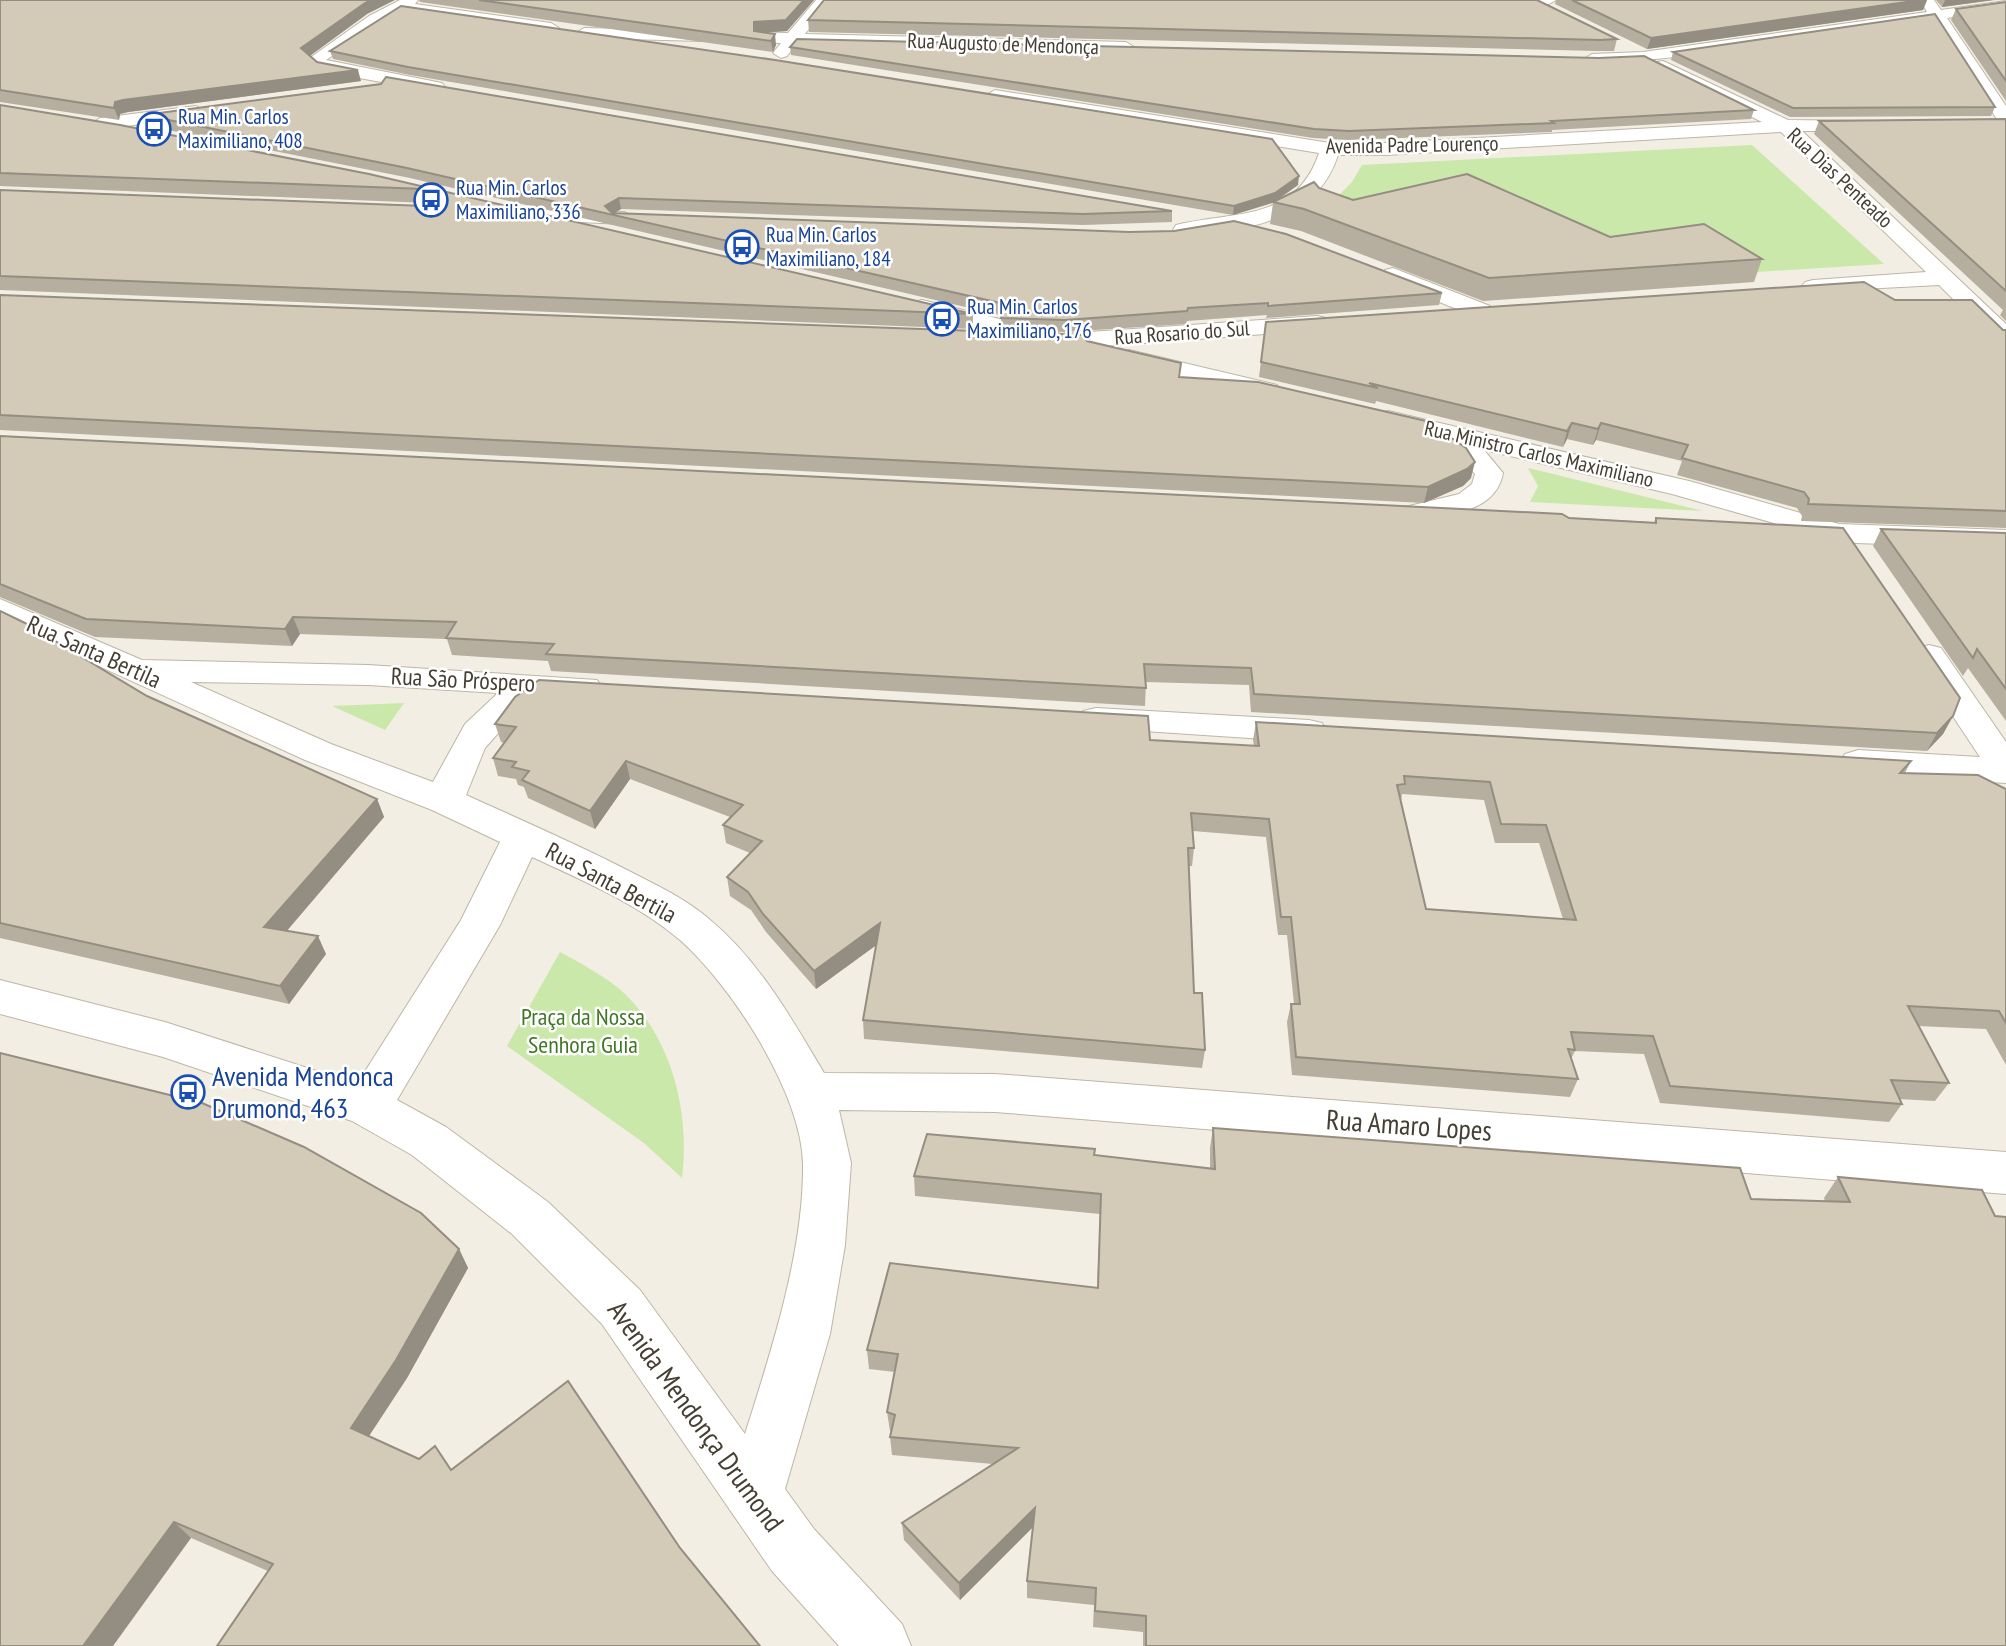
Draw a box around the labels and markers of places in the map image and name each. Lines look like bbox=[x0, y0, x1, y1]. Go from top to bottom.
place label: Rua Min. Carlos Maximiliano, 408 bbox=[178, 103, 303, 154]
bus stop icon: Rua Min. Carlos Maximiliano, 408 bbox=[135, 110, 173, 148]
place label: Rua Min. Carlos Maximiliano, 336 bbox=[456, 174, 581, 225]
bus stop icon: Rua Min. Carlos Maximiliano, 336 bbox=[412, 181, 450, 219]
place label: Rua Min. Carlos Maximiliano, 184 bbox=[766, 221, 891, 272]
bus stop icon: Rua Min. Carlos Maximiliano, 184 bbox=[723, 228, 761, 266]
place label: Rua Min. Carlos Maximiliano, 176 bbox=[967, 293, 1092, 344]
bus stop icon: Rua Min. Carlos Maximiliano, 176 bbox=[923, 300, 961, 338]
place label: Avenida Mendonca Drumond, 463 bbox=[212, 1057, 394, 1126]
bus stop icon: Avenida Mendonca Drumond, 463 bbox=[169, 1073, 207, 1111]

